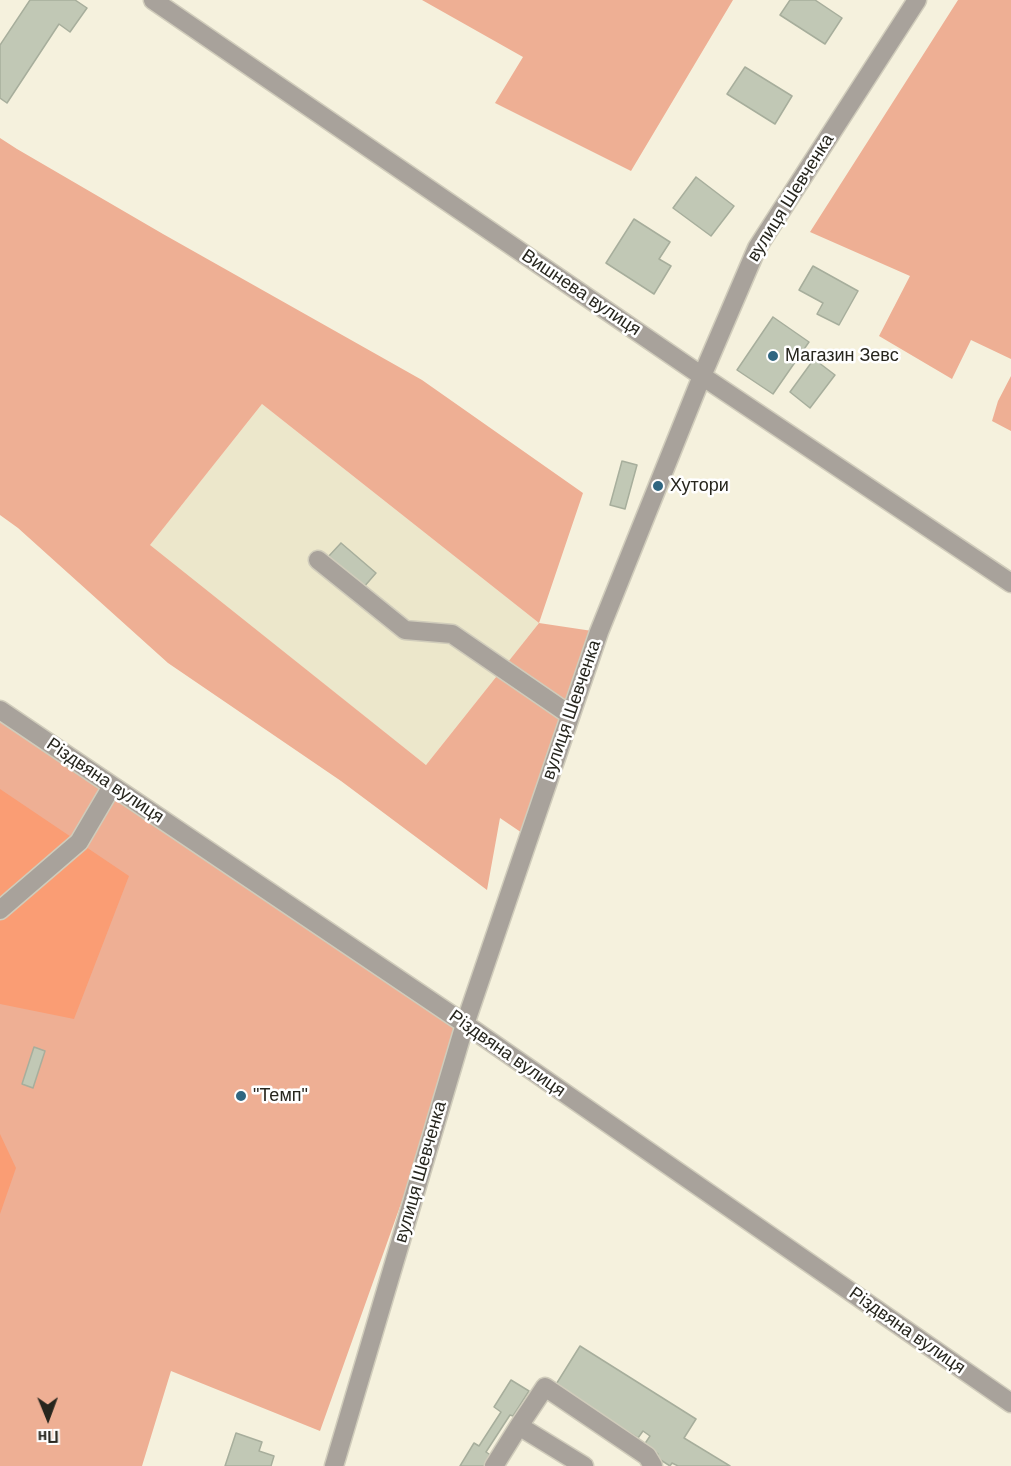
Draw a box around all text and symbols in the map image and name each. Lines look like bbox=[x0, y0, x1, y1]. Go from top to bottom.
street label: вулиця Шевченка bbox=[743, 130, 839, 266]
street label: Вишнева вулиця bbox=[517, 245, 645, 341]
place label: Магазин Зевс bbox=[785, 345, 899, 367]
marker: Магазин Зевс bbox=[766, 349, 780, 363]
place label: Хутори bbox=[670, 475, 729, 497]
marker: Хутори bbox=[651, 479, 665, 493]
street label: вулиця Шевченка bbox=[538, 637, 606, 783]
street label: Різдвяна вулиця bbox=[42, 734, 168, 828]
street label: Різдвяна вулиця bbox=[445, 1006, 569, 1102]
place label: "Темп" bbox=[253, 1085, 308, 1107]
marker: "Темп" bbox=[234, 1089, 248, 1103]
street label: вулиця Шевченка bbox=[390, 1099, 452, 1245]
street label: Різдвяна вулиця bbox=[845, 1283, 969, 1379]
north arrow bbox=[18, 1388, 78, 1448]
text: Пн bbox=[38, 1428, 59, 1445]

